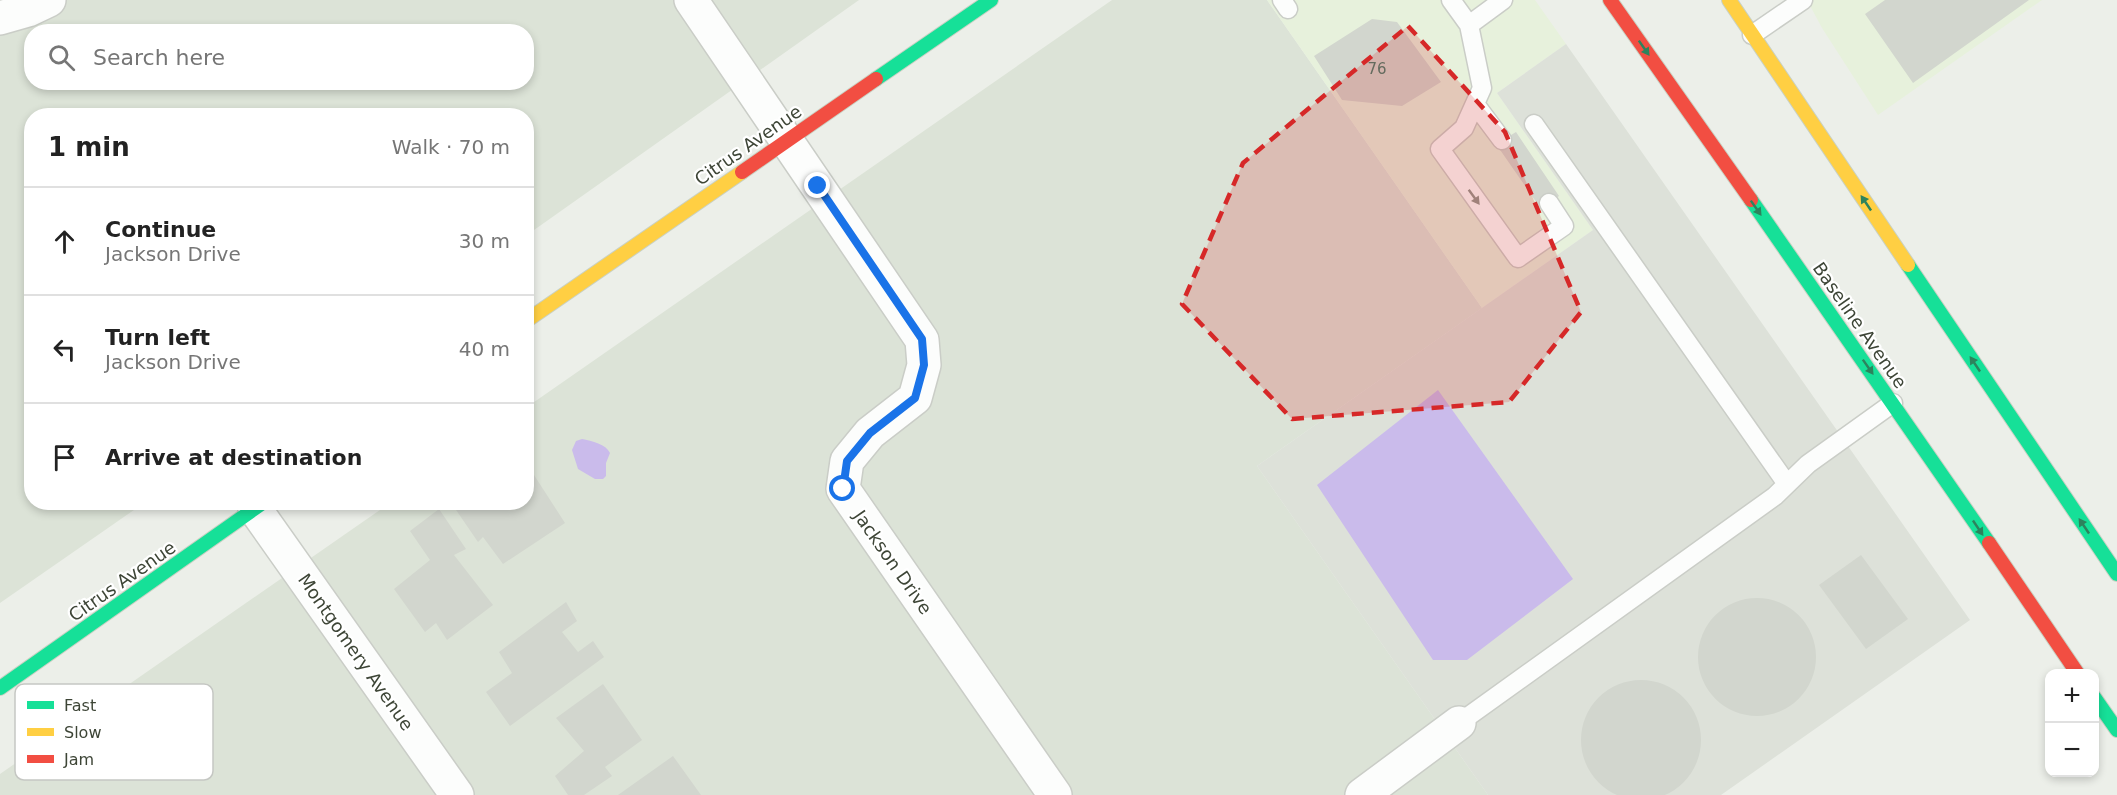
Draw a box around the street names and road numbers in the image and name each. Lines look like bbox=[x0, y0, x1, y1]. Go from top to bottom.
street label: Citrus Avenue bbox=[691, 100, 805, 190]
street label: Baseline Avenue bbox=[1809, 258, 1911, 392]
street label: Jackson Drive bbox=[849, 505, 937, 618]
street label: Citrus Avenue bbox=[65, 536, 179, 626]
street label: Montgomery Avenue bbox=[294, 570, 418, 734]

